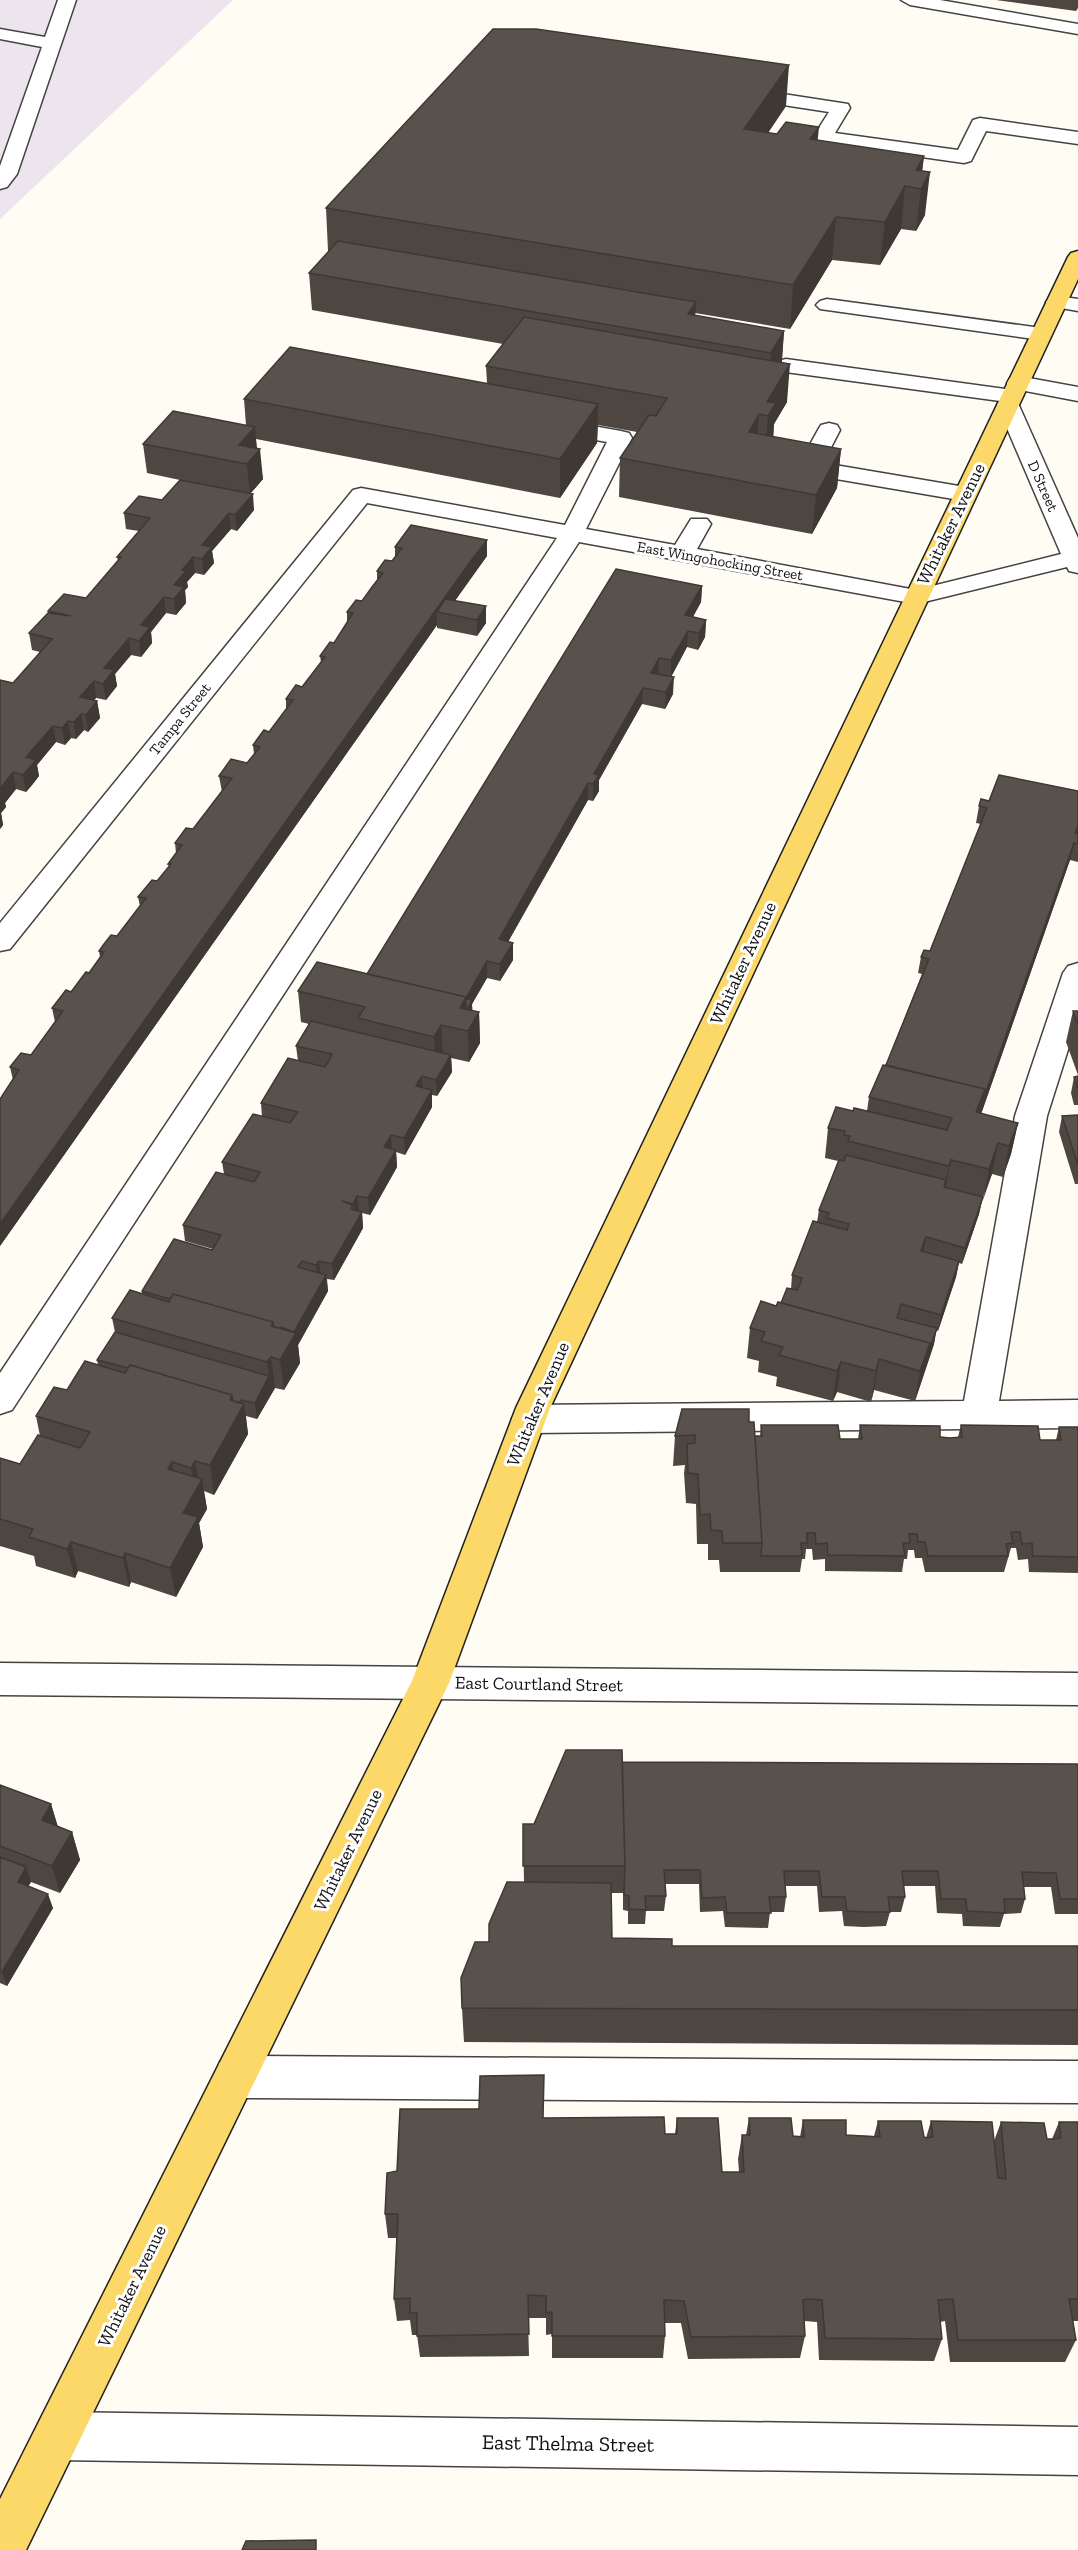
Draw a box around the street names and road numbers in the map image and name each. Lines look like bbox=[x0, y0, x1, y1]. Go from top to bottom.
street label: D Street bbox=[1024, 458, 1062, 514]
street label: Whitaker Avenue bbox=[912, 460, 990, 588]
street label: East Wingohocking Street bbox=[636, 538, 805, 585]
street label: Tampa Street bbox=[145, 679, 215, 759]
street label: Whitaker Avenue bbox=[705, 898, 781, 1028]
street label: Whitaker Avenue bbox=[502, 1339, 574, 1469]
street label: East Courtland Street bbox=[455, 1672, 624, 1696]
street label: Whitaker Avenue bbox=[309, 1786, 387, 1914]
street label: Whitaker Avenue bbox=[93, 2222, 171, 2350]
street label: East Thelma Street bbox=[482, 2429, 655, 2457]

